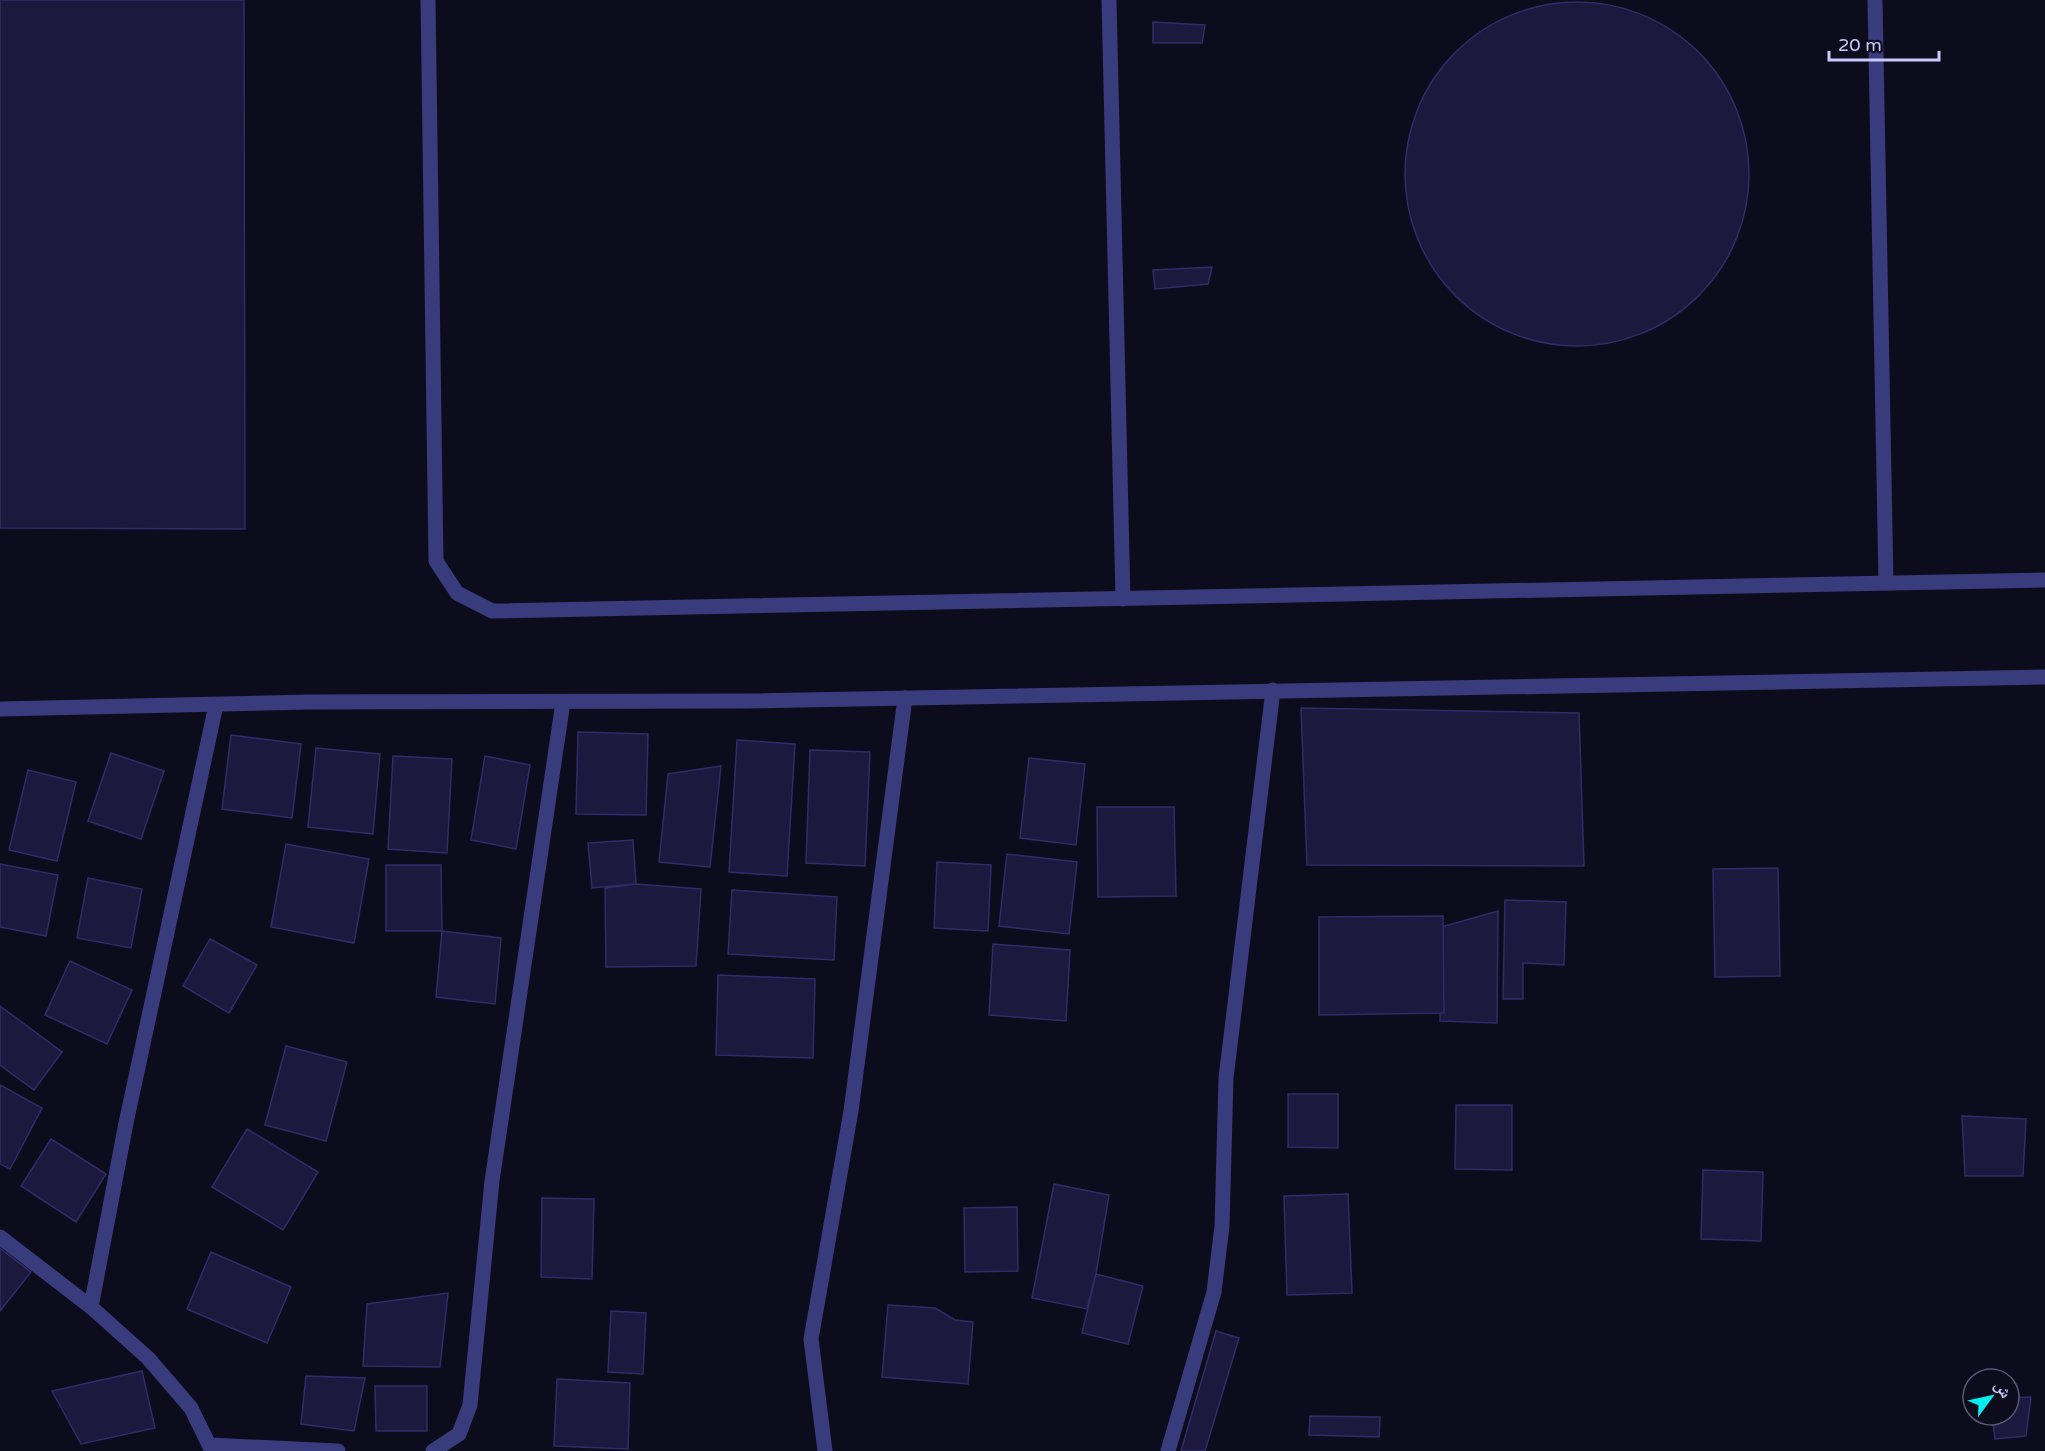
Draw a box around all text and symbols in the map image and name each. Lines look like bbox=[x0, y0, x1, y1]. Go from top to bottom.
scale bar bbox=[1829, 24, 1938, 62]
text: 20 m bbox=[1838, 34, 1882, 56]
north arrow bbox=[1961, 1367, 2021, 1427]
text: ش bbox=[1990, 1377, 2016, 1402]

